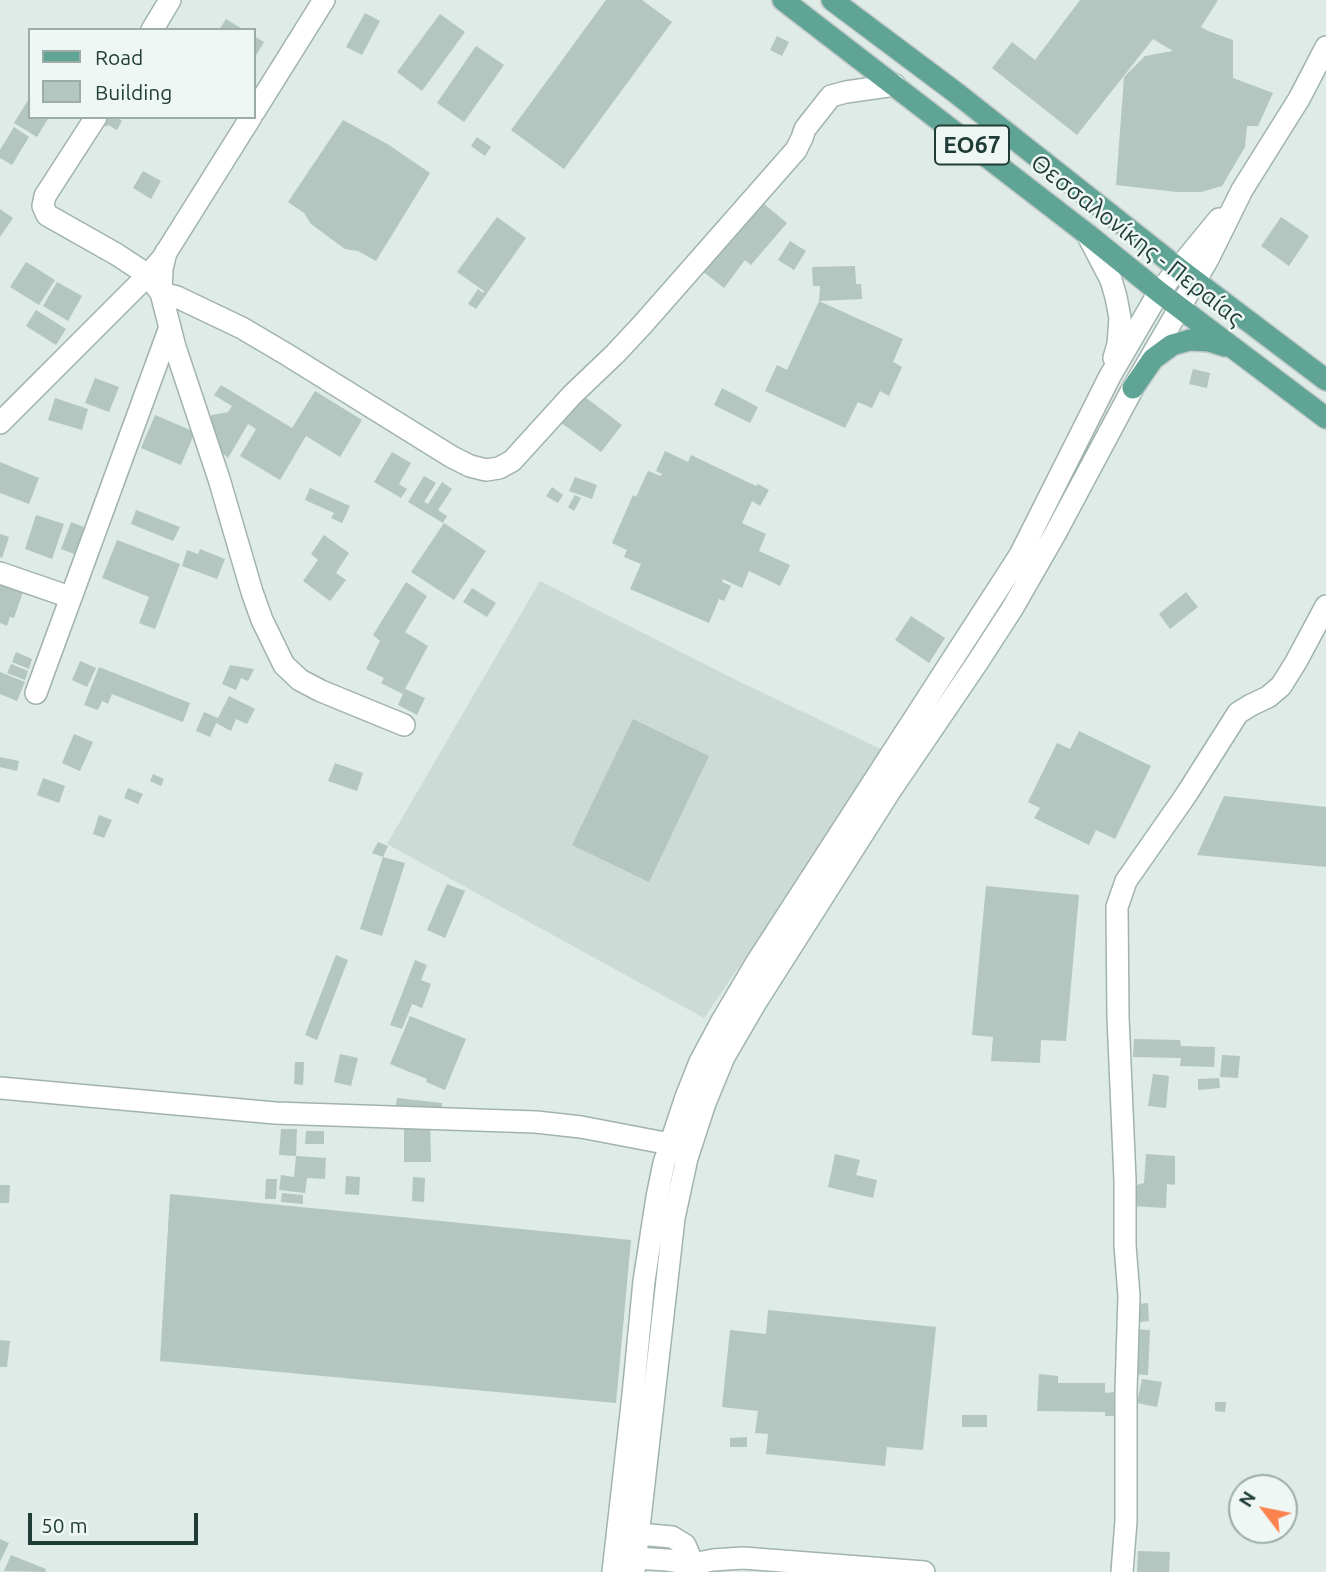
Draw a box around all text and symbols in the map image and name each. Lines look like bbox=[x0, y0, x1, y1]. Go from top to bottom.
legend bbox=[28, 28, 256, 119]
text: Road bbox=[95, 45, 143, 69]
text: Building bbox=[95, 80, 172, 104]
road number: ΕΟ67 bbox=[935, 126, 1009, 164]
street label: Θεσσαλονίκης - Περαίας bbox=[1025, 148, 1249, 332]
north arrow bbox=[1228, 1474, 1298, 1544]
text: N bbox=[1234, 1487, 1260, 1511]
scale bar bbox=[32, 1498, 201, 1542]
text: 50 m bbox=[41, 1513, 88, 1537]

